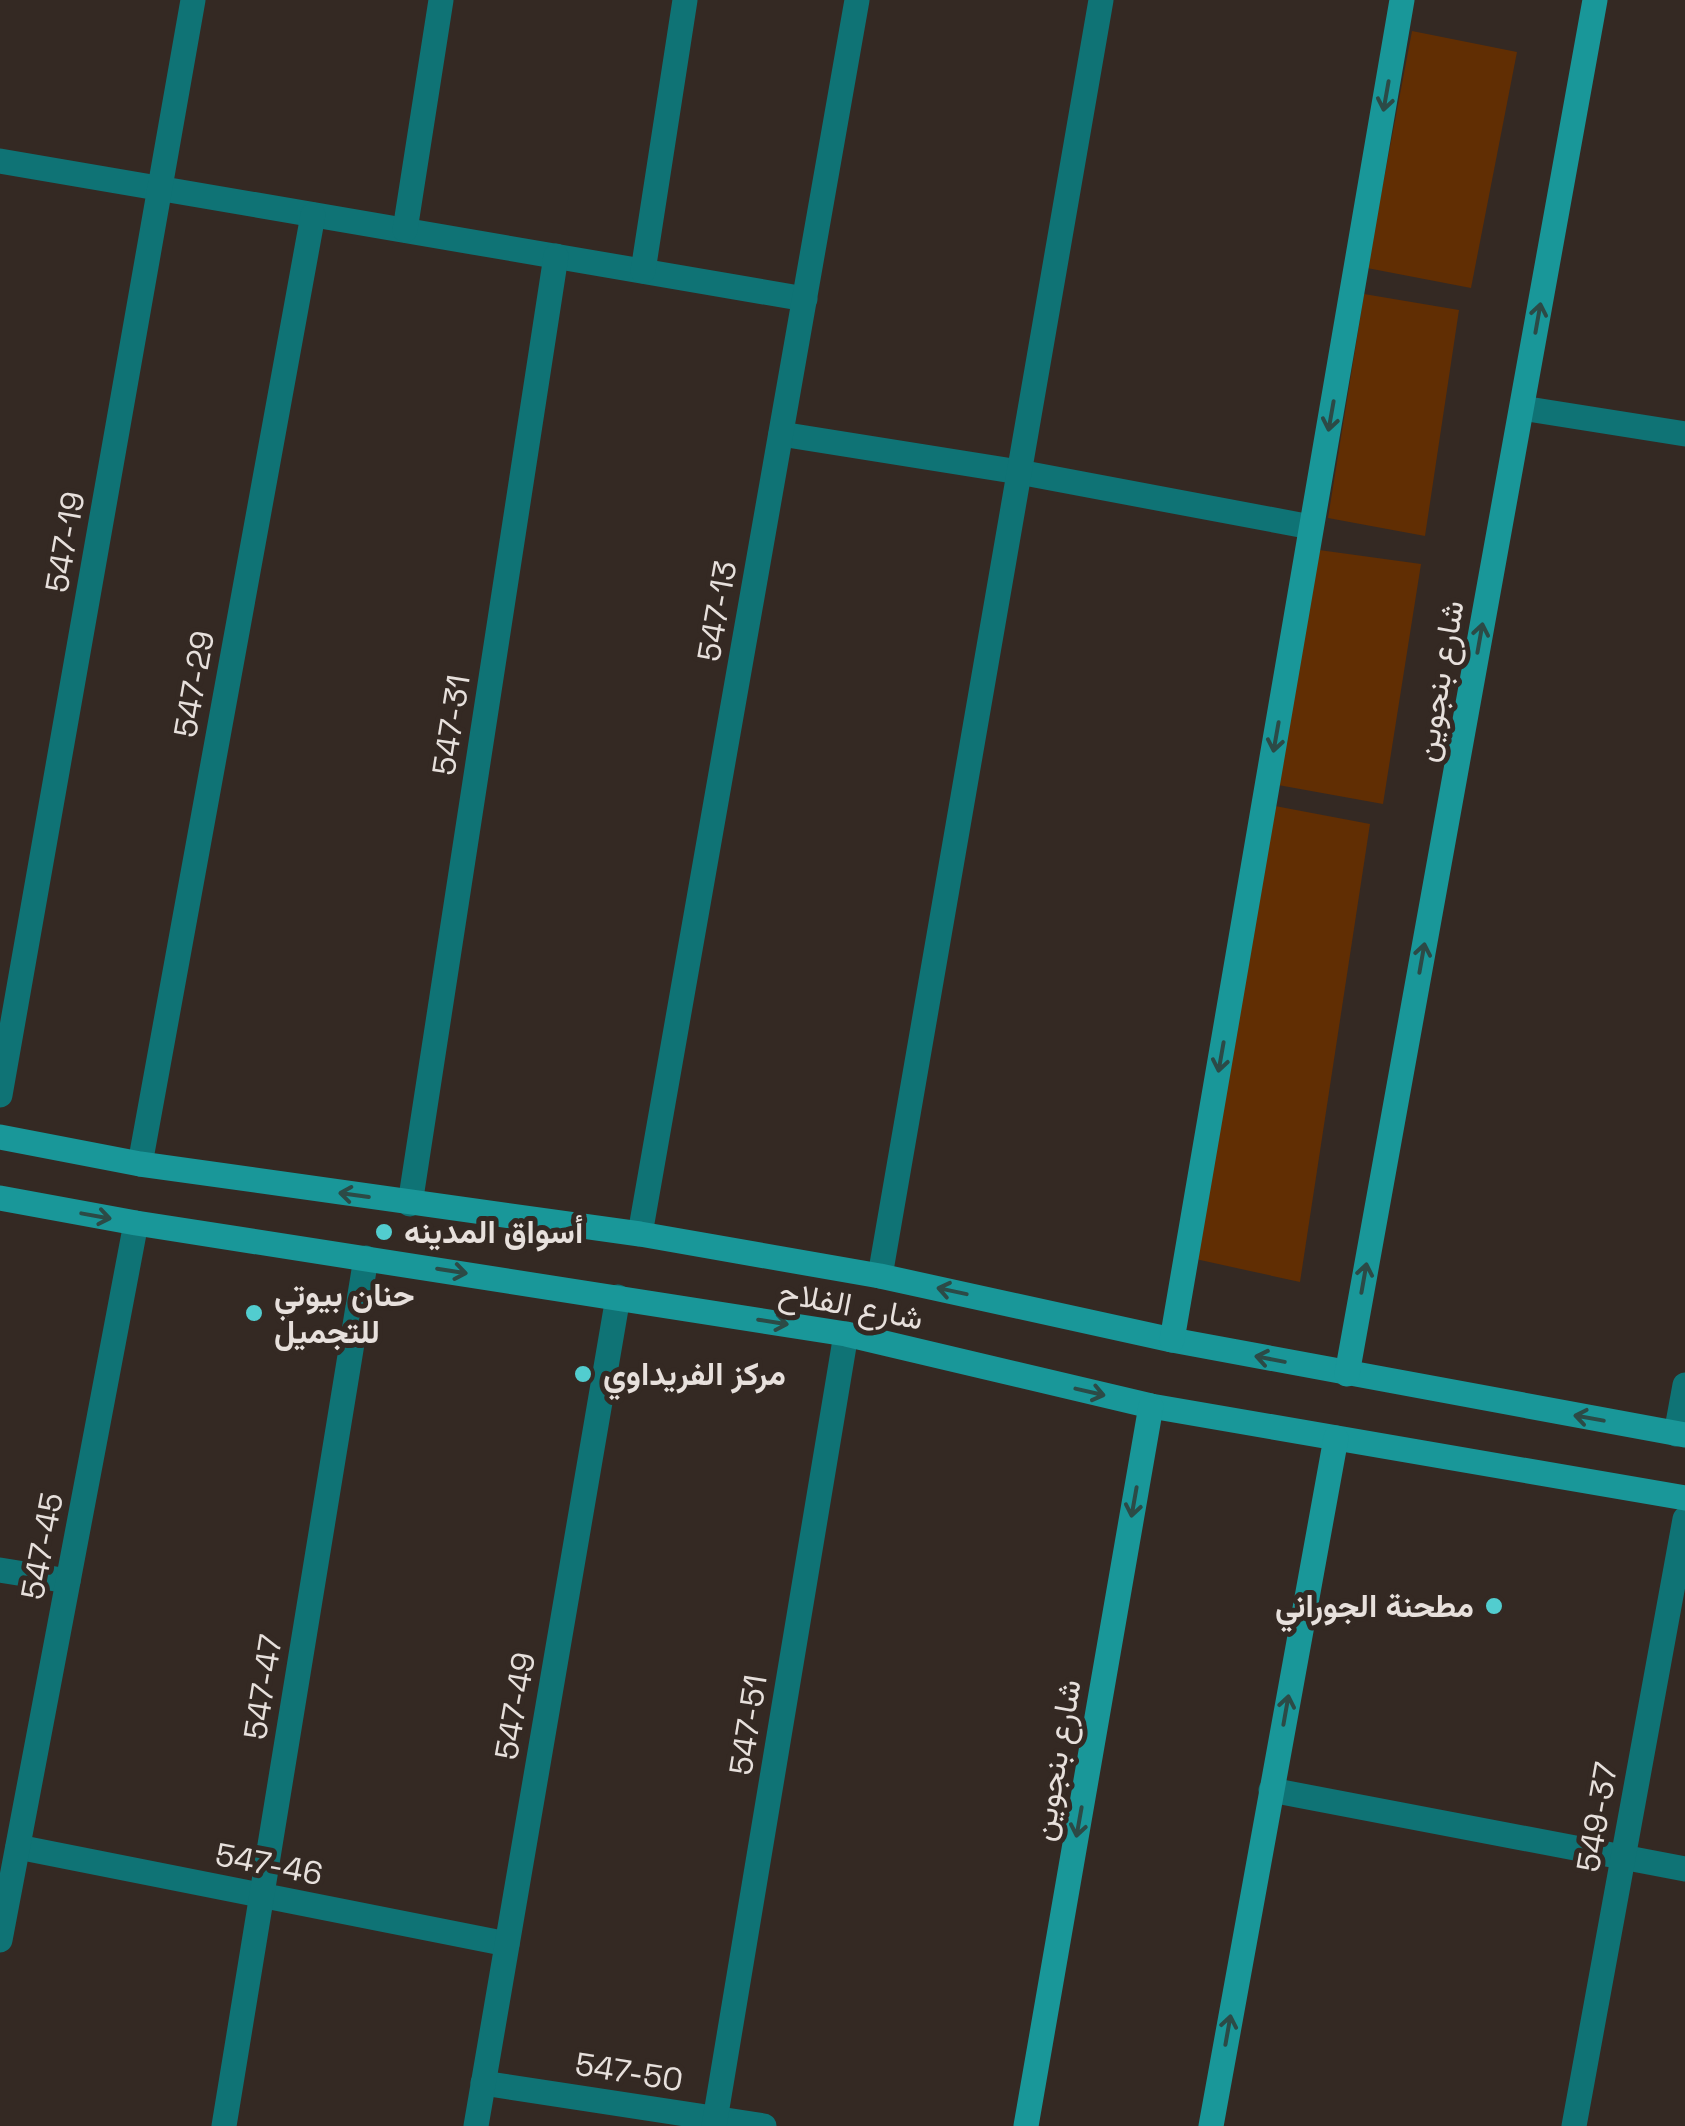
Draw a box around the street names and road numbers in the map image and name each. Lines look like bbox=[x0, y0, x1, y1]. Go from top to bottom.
street label: 547-19 bbox=[36, 488, 94, 596]
street label: 547-13 bbox=[688, 558, 746, 664]
street label: شارع بنجوين bbox=[1405, 597, 1475, 765]
street label: 547-29 bbox=[165, 628, 223, 740]
street label: 547-31 bbox=[423, 672, 479, 778]
street label: شارع الفلاح bbox=[775, 1271, 926, 1341]
street label: 547-45 bbox=[12, 1489, 72, 1603]
street label: 547-47 bbox=[235, 1632, 291, 1742]
street label: 547-49 bbox=[486, 1649, 544, 1763]
street label: 547-51 bbox=[720, 1672, 776, 1778]
street label: شارع بنجوين bbox=[1022, 1676, 1092, 1844]
street label: 549-37 bbox=[1568, 1759, 1626, 1875]
street label: 547-46 bbox=[212, 1834, 326, 1894]
street label: 547-50 bbox=[572, 2044, 686, 2100]

